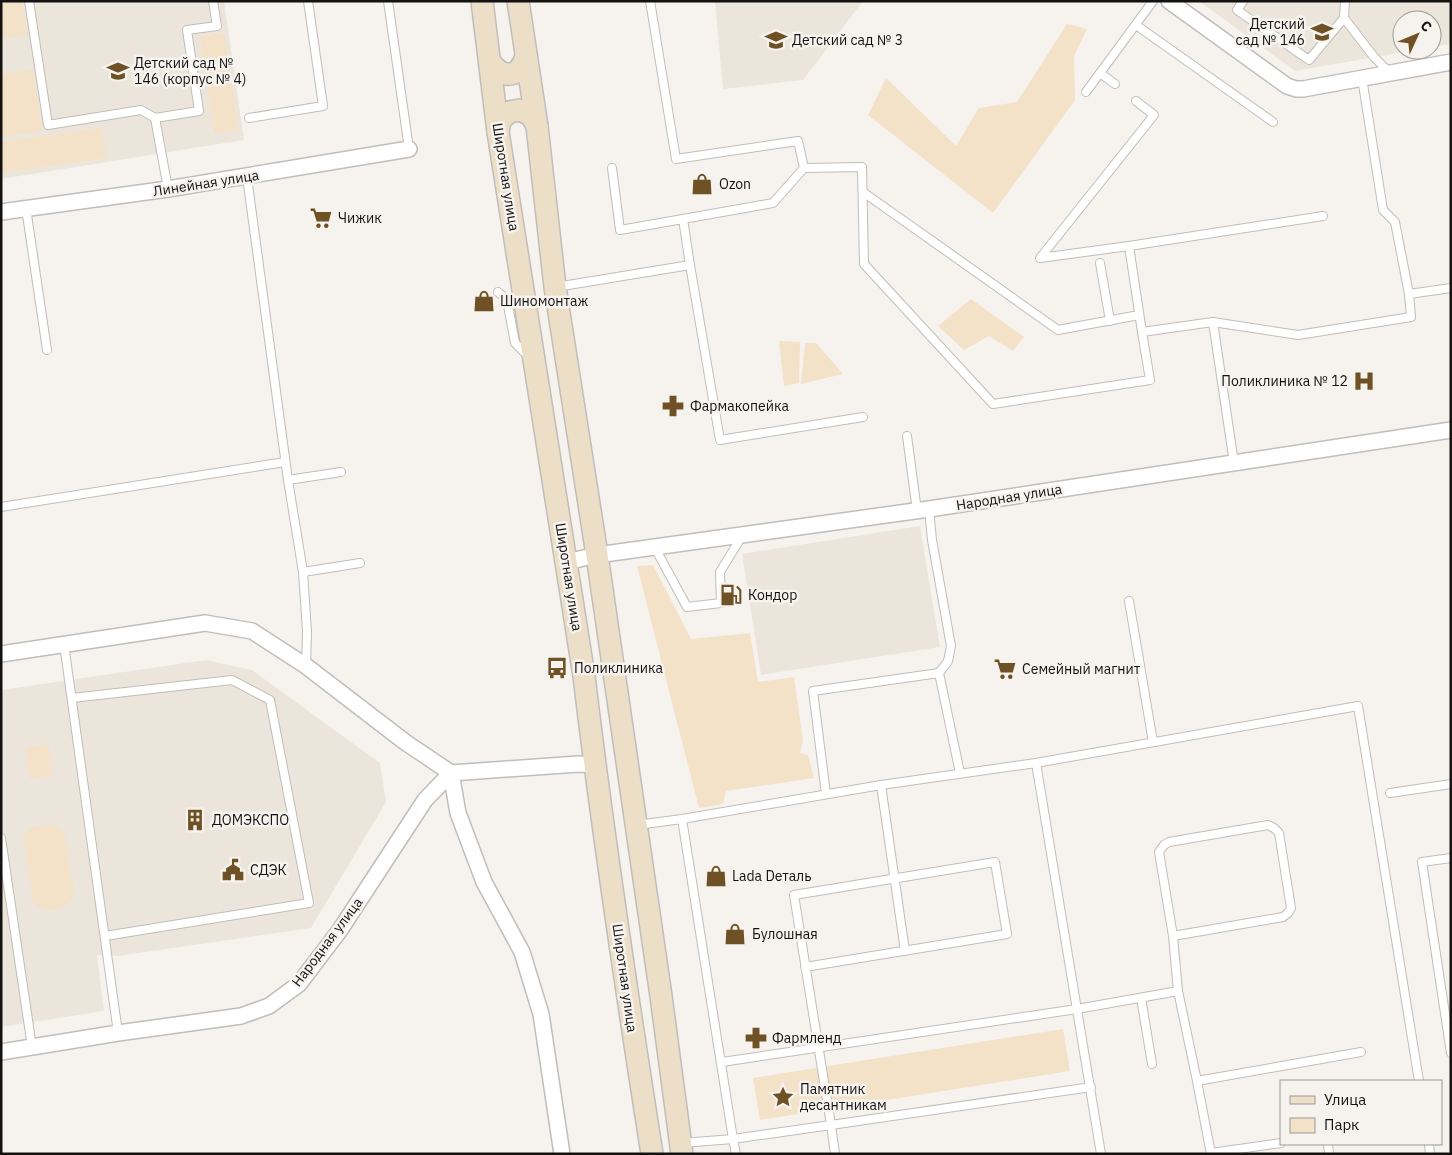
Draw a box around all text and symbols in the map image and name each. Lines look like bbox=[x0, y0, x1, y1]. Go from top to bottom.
north arrow bbox=[1392, 10, 1442, 60]
place label: Детский сад № 146 bbox=[1236, 15, 1305, 49]
text: С bbox=[1417, 16, 1436, 36]
school or university icon: Детский сад № 146 bbox=[1309, 19, 1335, 45]
school or university icon: Детский сад № 3 bbox=[763, 27, 789, 53]
place label: Детский сад № 3 bbox=[792, 31, 903, 49]
place label: Детский сад № 146 (корпус № 4) bbox=[134, 54, 247, 88]
school or university icon: Детский сад № 146 (корпус № 4) bbox=[105, 58, 131, 84]
street label: Широтная улица bbox=[489, 122, 524, 233]
street label: Линейная улица bbox=[152, 166, 261, 200]
shop icon: Ozon bbox=[689, 171, 715, 197]
place label: Ozon bbox=[719, 175, 751, 193]
supermarket icon: Чижик bbox=[308, 205, 334, 231]
place label: Чижик bbox=[338, 209, 382, 227]
shop icon: Шиномонтаж bbox=[471, 288, 497, 314]
place label: Шиномонтаж bbox=[500, 292, 588, 310]
hospital icon: Поликлиника № 12 bbox=[1351, 368, 1377, 394]
place label: Поликлиника № 12 bbox=[1221, 372, 1348, 390]
pharmacy icon: Фармакопейка bbox=[660, 393, 686, 419]
place label: Фармакопейка bbox=[690, 397, 789, 415]
street label: Народная улица bbox=[955, 480, 1064, 514]
street label: Широтная улица bbox=[552, 522, 587, 633]
fuel station icon: Кондор bbox=[718, 582, 744, 608]
place label: Кондор bbox=[748, 586, 797, 604]
bus stop icon: Поликлиника bbox=[544, 655, 570, 681]
supermarket icon: Семейный магнит bbox=[992, 656, 1018, 682]
place label: Поликлиника bbox=[574, 659, 663, 677]
place label: Семейный магнит bbox=[1022, 660, 1141, 678]
building icon: ДОМЭКСПО bbox=[182, 807, 208, 833]
place label: ДОМЭКСПО bbox=[212, 811, 289, 829]
public building icon: СДЭК bbox=[220, 857, 246, 883]
place label: СДЭК bbox=[250, 861, 287, 879]
shop icon: Lada Dеталь bbox=[703, 863, 729, 889]
place label: Lada Dеталь bbox=[732, 867, 812, 885]
street label: Народная улица bbox=[288, 893, 367, 990]
shop icon: Булошная bbox=[722, 921, 748, 947]
street label: Широтная улица bbox=[608, 923, 642, 1034]
place label: Булошная bbox=[752, 925, 818, 943]
pharmacy icon: Фармленд bbox=[743, 1025, 769, 1051]
place label: Фармленд bbox=[772, 1029, 841, 1047]
place label: Памятник десантникам bbox=[800, 1080, 887, 1114]
legend bbox=[1280, 1080, 1442, 1145]
place icon: Памятник десантникам bbox=[770, 1084, 796, 1110]
text: Улица bbox=[1324, 1090, 1366, 1109]
text: Парк bbox=[1324, 1115, 1359, 1134]

